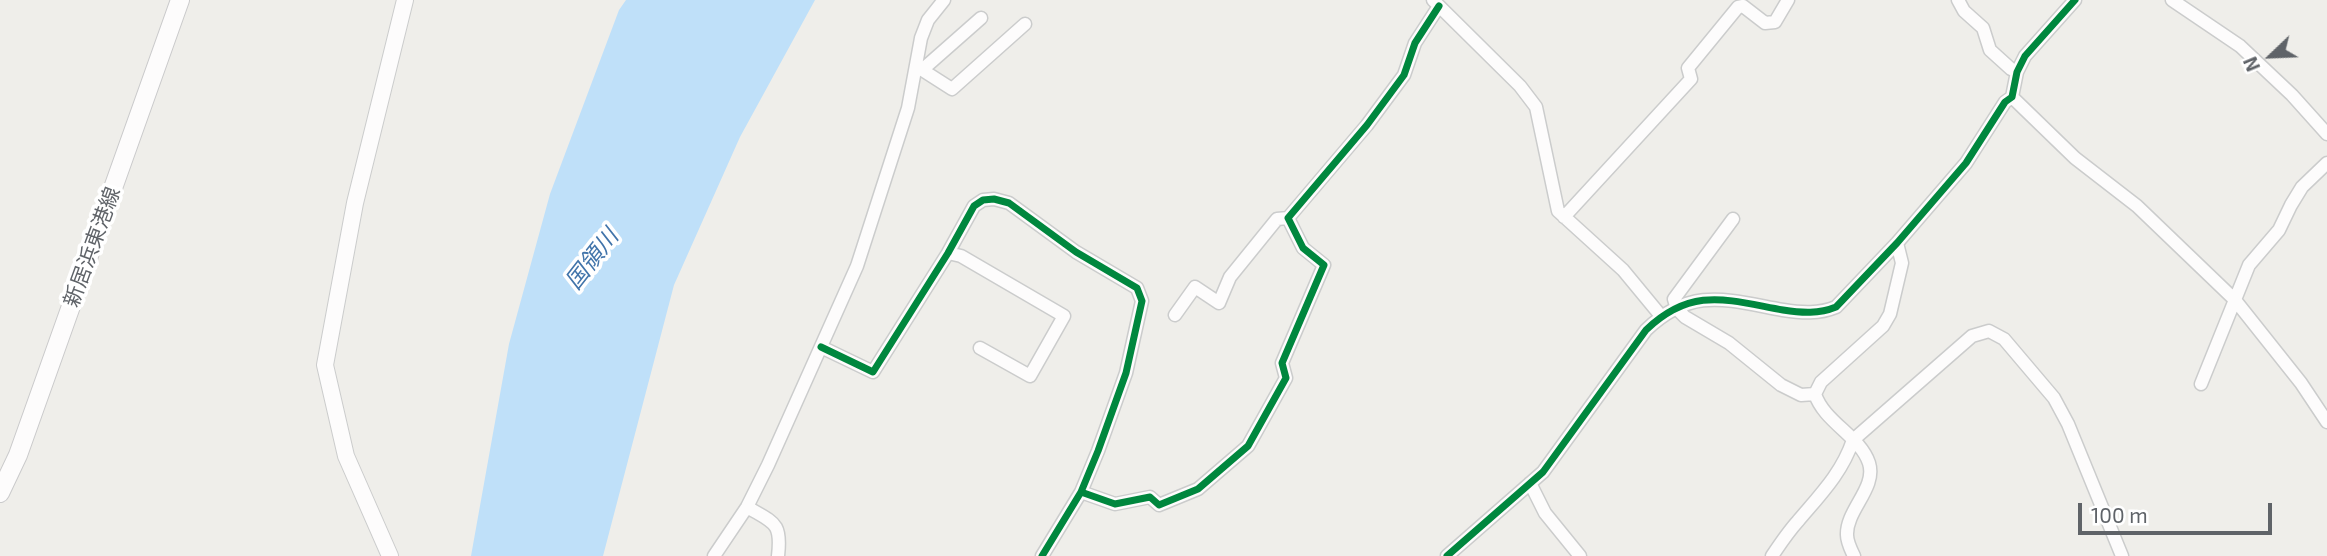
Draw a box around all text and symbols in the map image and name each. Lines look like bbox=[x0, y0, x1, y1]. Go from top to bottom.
north arrow bbox=[2236, 21, 2306, 91]
text: N bbox=[2238, 54, 2264, 75]
street label: 新居浜東港線 bbox=[59, 183, 125, 311]
water label: 国領川 bbox=[560, 223, 624, 295]
scale bar bbox=[2082, 490, 2276, 534]
text: 100 m bbox=[2091, 502, 2148, 527]

